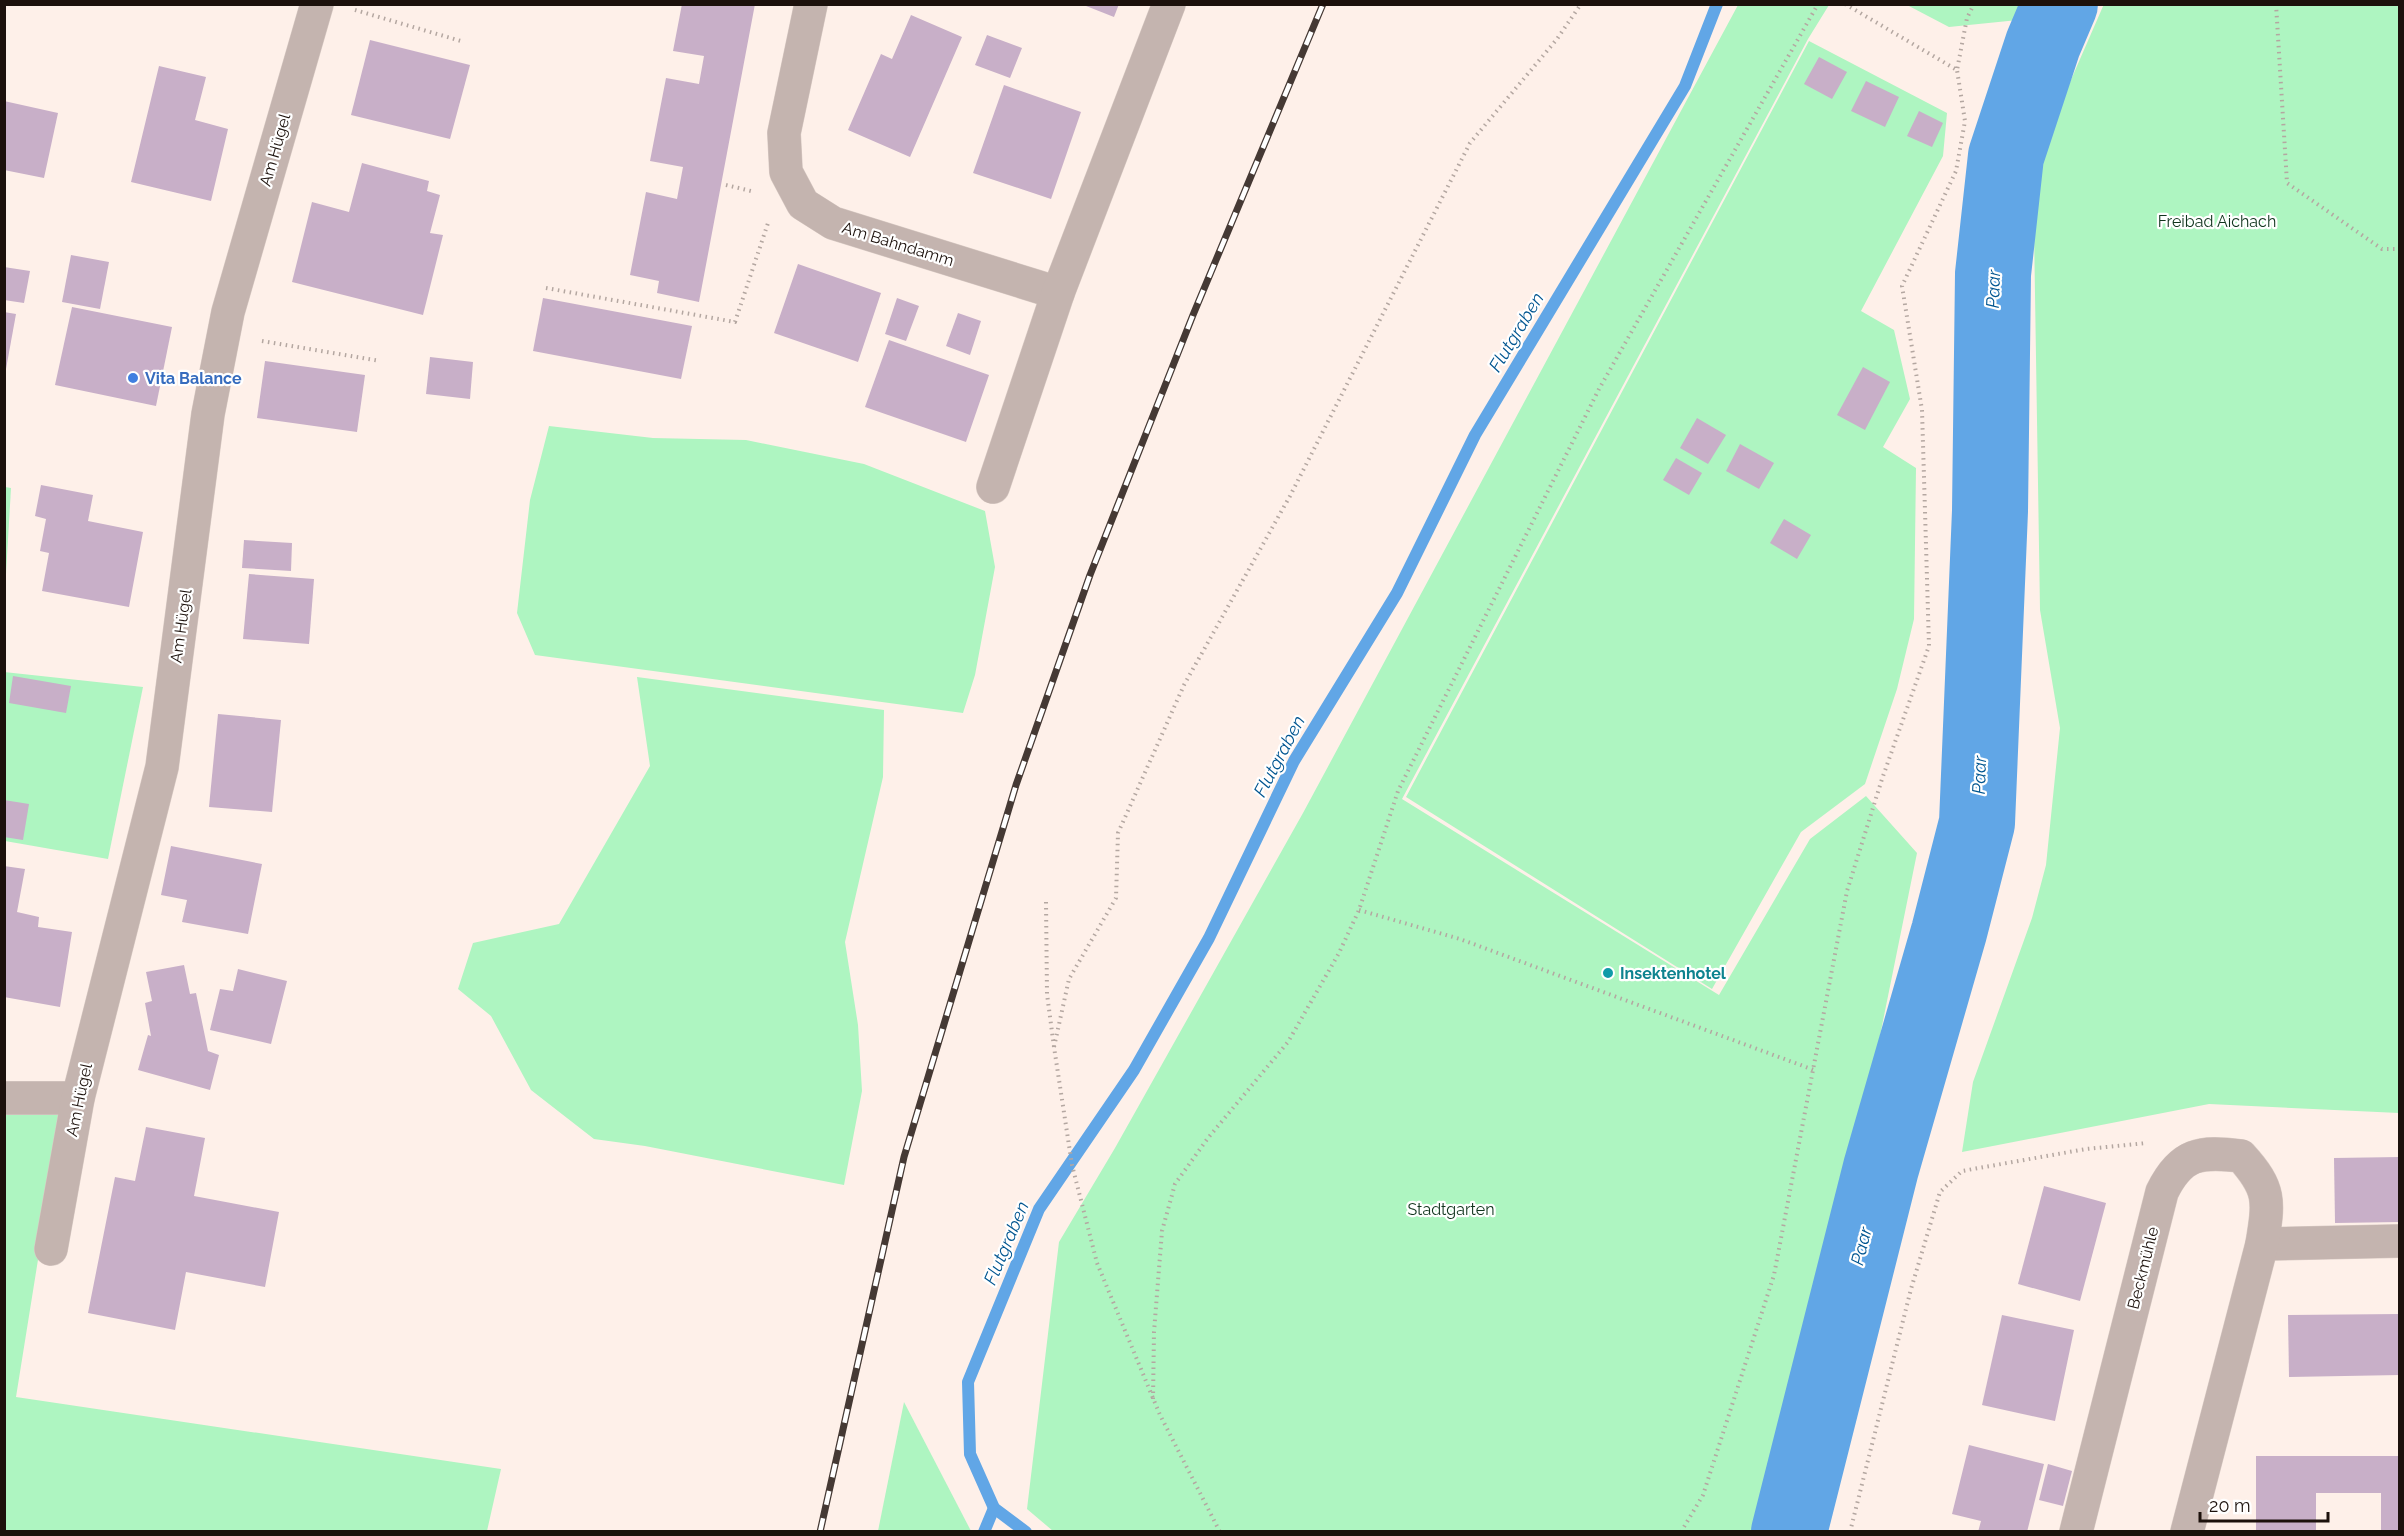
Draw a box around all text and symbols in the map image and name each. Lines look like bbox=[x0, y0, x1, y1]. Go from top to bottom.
street label: Am Hügel bbox=[256, 111, 295, 188]
park label: Freibad Aichach bbox=[2158, 212, 2276, 231]
street label: Am Bahndamm bbox=[840, 218, 956, 270]
water label: Paar bbox=[1982, 269, 2004, 309]
water label: Flutgraben bbox=[1484, 289, 1548, 375]
place label: Vita Balance bbox=[145, 369, 242, 388]
marker: Vita Balance bbox=[126, 371, 140, 385]
street label: Am Hügel bbox=[166, 587, 196, 664]
water label: Flutgraben bbox=[1249, 712, 1309, 800]
water label: Paar bbox=[1968, 755, 1990, 795]
place label: Insektenhotel bbox=[1620, 964, 1727, 983]
marker: Insektenhotel bbox=[1601, 966, 1615, 980]
street label: Am Hügel bbox=[62, 1061, 96, 1138]
water label: Flutgraben bbox=[979, 1198, 1033, 1288]
park label: Stadtgarten bbox=[1408, 1200, 1495, 1219]
water label: Paar bbox=[1846, 1224, 1876, 1267]
street label: Beckmühle bbox=[2124, 1225, 2162, 1311]
scale bar bbox=[2200, 1485, 2328, 1523]
text: 20 m bbox=[2209, 1495, 2251, 1516]

